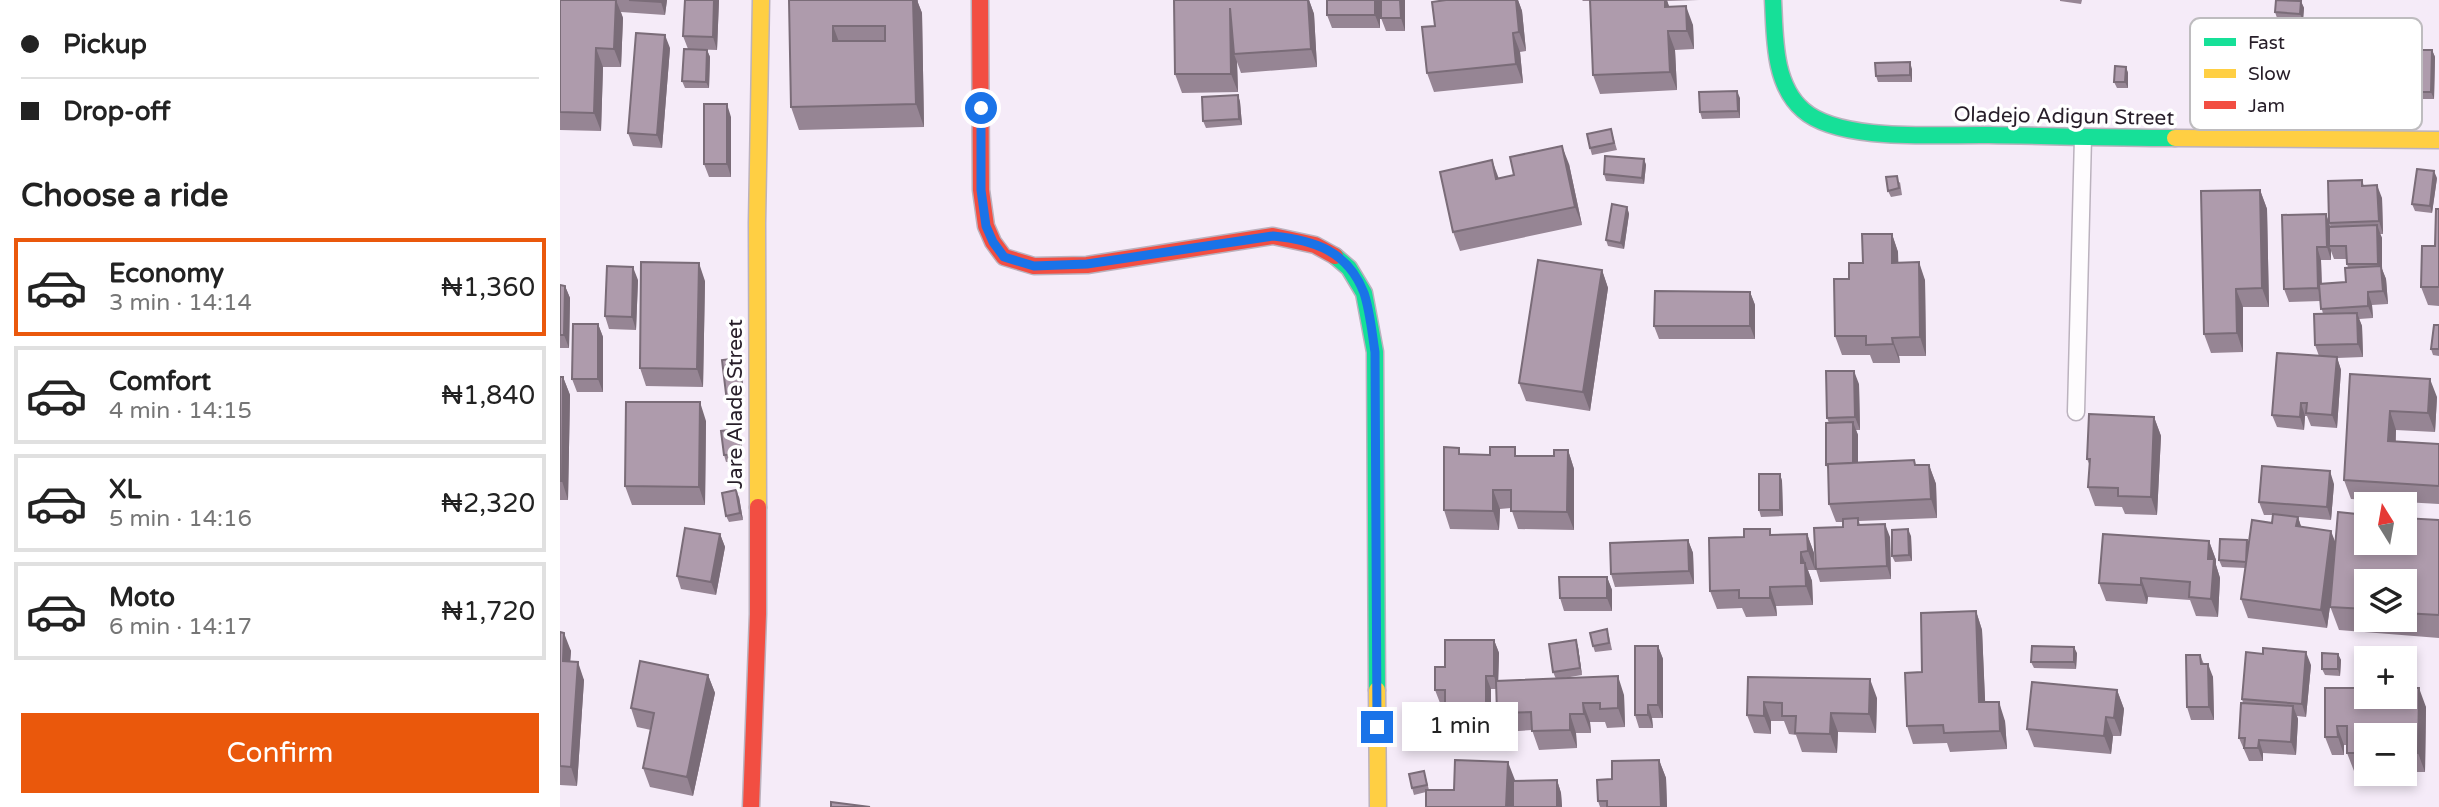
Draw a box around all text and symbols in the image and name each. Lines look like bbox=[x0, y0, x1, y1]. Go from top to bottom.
legend bbox=[2190, 18, 2422, 130]
text: Pickup bbox=[63, 29, 147, 60]
text: Fast bbox=[2248, 32, 2285, 54]
text: Slow bbox=[2248, 63, 2291, 85]
route start bbox=[965, 92, 997, 124]
text: Jam bbox=[2248, 95, 2285, 117]
text: Drop-off bbox=[63, 96, 170, 127]
street label: Oladejo Adigun Street bbox=[1953, 102, 2175, 131]
text: Choose a ride bbox=[21, 177, 228, 215]
icon: car bbox=[25, 256, 88, 319]
text: Economy bbox=[109, 258, 224, 289]
text: ₦1,360 bbox=[441, 272, 535, 303]
text: 3 min · 14:14 bbox=[109, 289, 252, 317]
street label: Jare Alade Street bbox=[723, 319, 748, 489]
icon: car bbox=[25, 364, 88, 427]
text: Comfort bbox=[109, 366, 211, 397]
text: ₦1,840 bbox=[441, 380, 535, 411]
text: 4 min · 14:15 bbox=[109, 397, 252, 425]
icon: car bbox=[25, 472, 88, 535]
text: XL bbox=[109, 474, 141, 505]
text: ₦2,320 bbox=[441, 488, 535, 519]
north arrow bbox=[2354, 492, 2417, 555]
map controls bbox=[2354, 492, 2417, 786]
text: 5 min · 14:16 bbox=[109, 505, 252, 533]
button: layers bbox=[2354, 569, 2417, 632]
icon: car bbox=[25, 580, 88, 643]
text: Moto bbox=[109, 582, 175, 613]
text: ₦1,720 bbox=[441, 596, 535, 627]
text: 6 min · 14:17 bbox=[109, 613, 252, 641]
button: + bbox=[2354, 646, 2417, 709]
callout: 1 min bbox=[1402, 702, 1517, 752]
route end bbox=[1361, 711, 1393, 743]
text: 1 min bbox=[1429, 712, 1491, 740]
button: Confirm bbox=[21, 713, 539, 793]
button: − bbox=[2354, 723, 2417, 786]

